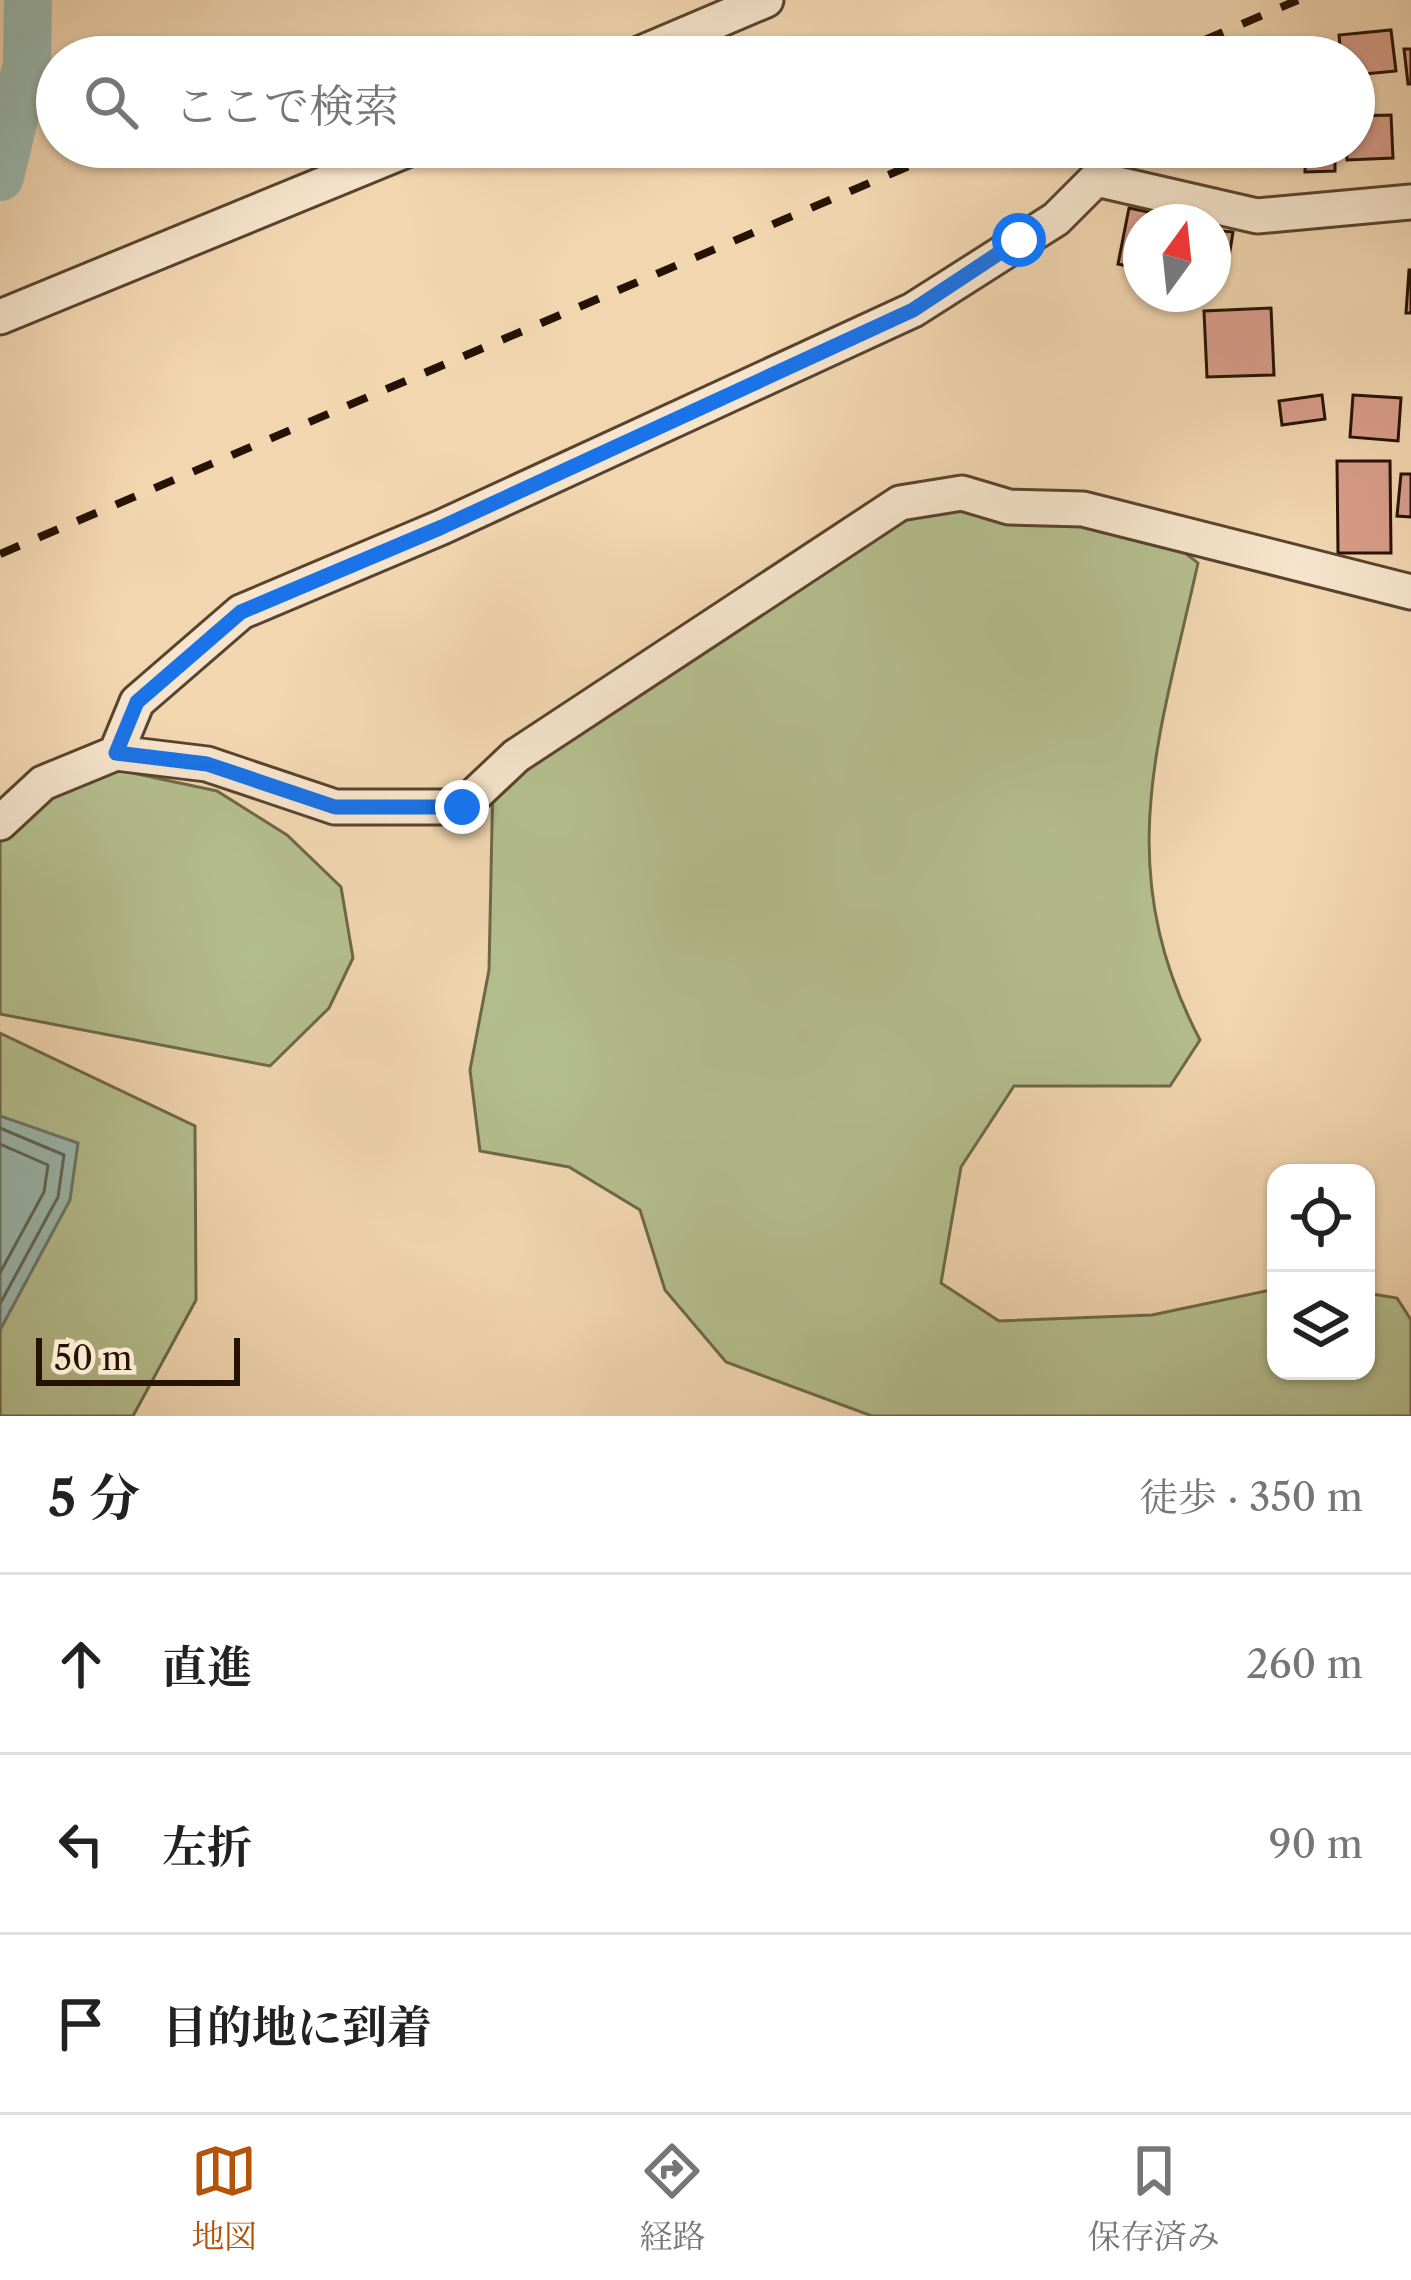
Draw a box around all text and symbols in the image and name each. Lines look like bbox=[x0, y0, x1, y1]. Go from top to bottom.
search box bbox=[36, 36, 1375, 168]
icon: search bbox=[78, 69, 144, 135]
text: ここで検索 bbox=[174, 78, 399, 134]
north arrow bbox=[1123, 204, 1231, 312]
route start bbox=[992, 213, 1046, 267]
route end bbox=[435, 780, 489, 834]
map controls bbox=[1267, 1164, 1375, 1380]
button: locate bbox=[1267, 1164, 1375, 1272]
button: layers bbox=[1267, 1272, 1375, 1380]
scale bar bbox=[36, 1332, 240, 1385]
text: 50 m bbox=[54, 1338, 132, 1379]
text: 5 分 bbox=[48, 1467, 140, 1529]
text: 徒歩 · 350 m bbox=[1139, 1473, 1363, 1521]
icon: ahead bbox=[48, 1631, 114, 1697]
text: 直進 bbox=[162, 1639, 252, 1695]
text: 260 m bbox=[1246, 1640, 1363, 1688]
icon: left bbox=[48, 1811, 114, 1877]
text: 左折 bbox=[162, 1819, 252, 1875]
text: 90 m bbox=[1269, 1820, 1363, 1868]
icon: arrive bbox=[48, 1991, 114, 2057]
text: 目的地に到着 bbox=[162, 1999, 432, 2055]
tab: 地図 bbox=[191, 2138, 257, 2257]
tab: 経路 bbox=[639, 2138, 705, 2257]
tab: 保存済み bbox=[1088, 2138, 1220, 2257]

